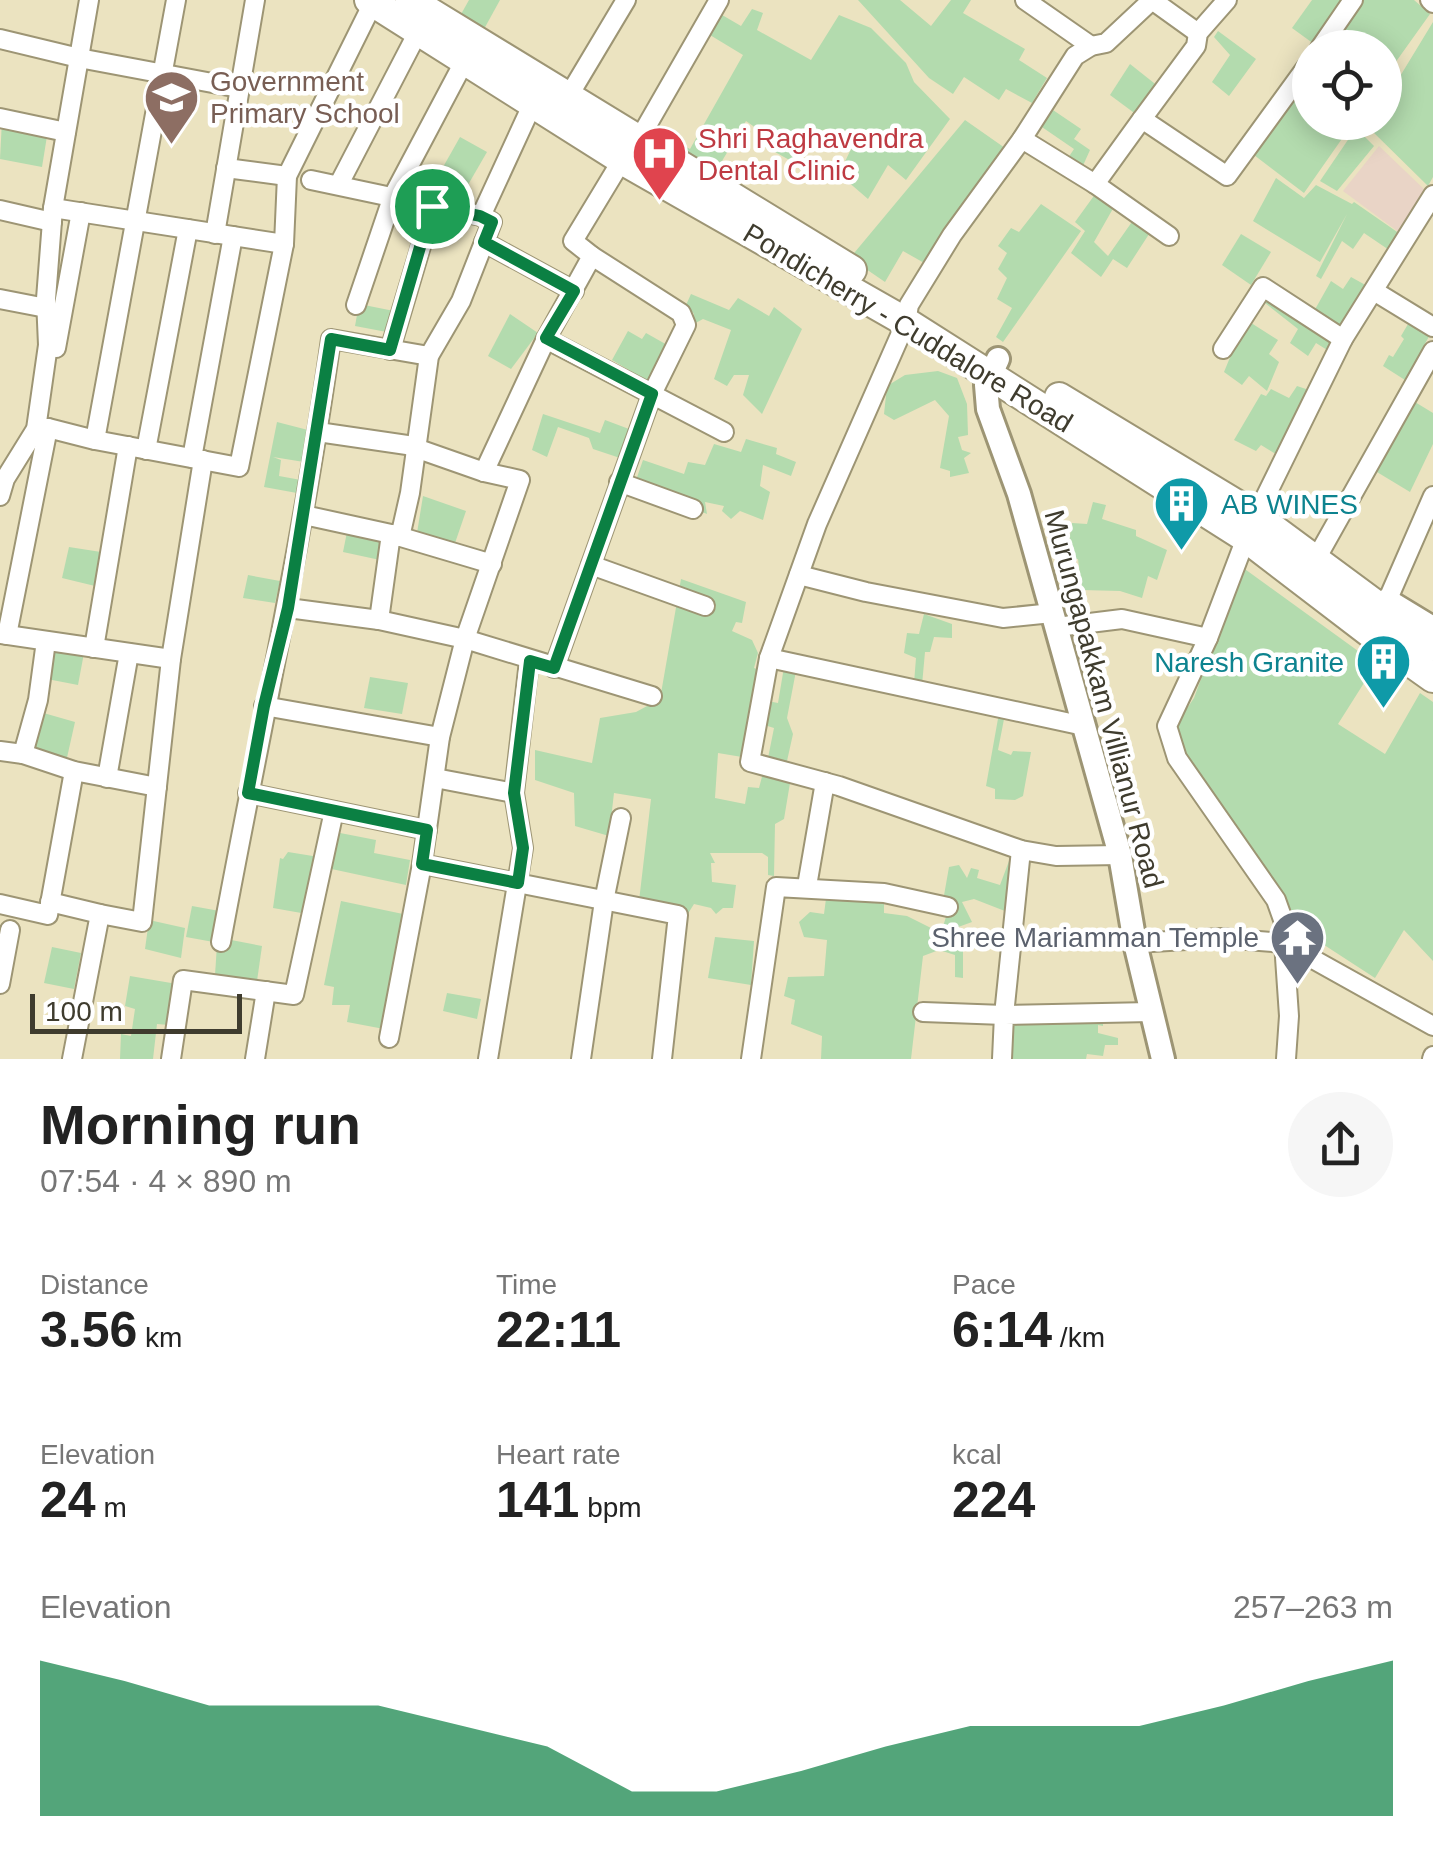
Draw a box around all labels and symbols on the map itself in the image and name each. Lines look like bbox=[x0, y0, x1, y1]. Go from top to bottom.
place label: Government Primary School bbox=[210, 66, 400, 129]
school or university icon: Government Primary School bbox=[141, 67, 201, 146]
place label: Shri Raghavendra Dental Clinic bbox=[698, 123, 924, 186]
hospital icon: Shri Raghavendra Dental Clinic bbox=[629, 124, 689, 203]
pin bbox=[390, 164, 475, 249]
street label: Pondicherry - Cuddalore Road bbox=[738, 217, 1078, 439]
building icon: AB WINES bbox=[1152, 474, 1212, 553]
place label: AB WINES bbox=[1221, 489, 1358, 520]
street label: Murungapakkam Villianur Road bbox=[1039, 507, 1169, 891]
building icon: Naresh Granite bbox=[1353, 632, 1413, 711]
place label: Naresh Granite bbox=[1154, 647, 1344, 678]
temple icon: Shree Mariamman Temple bbox=[1268, 907, 1328, 986]
place label: Shree Mariamman Temple bbox=[931, 922, 1259, 953]
scale bar bbox=[30, 989, 242, 1034]

